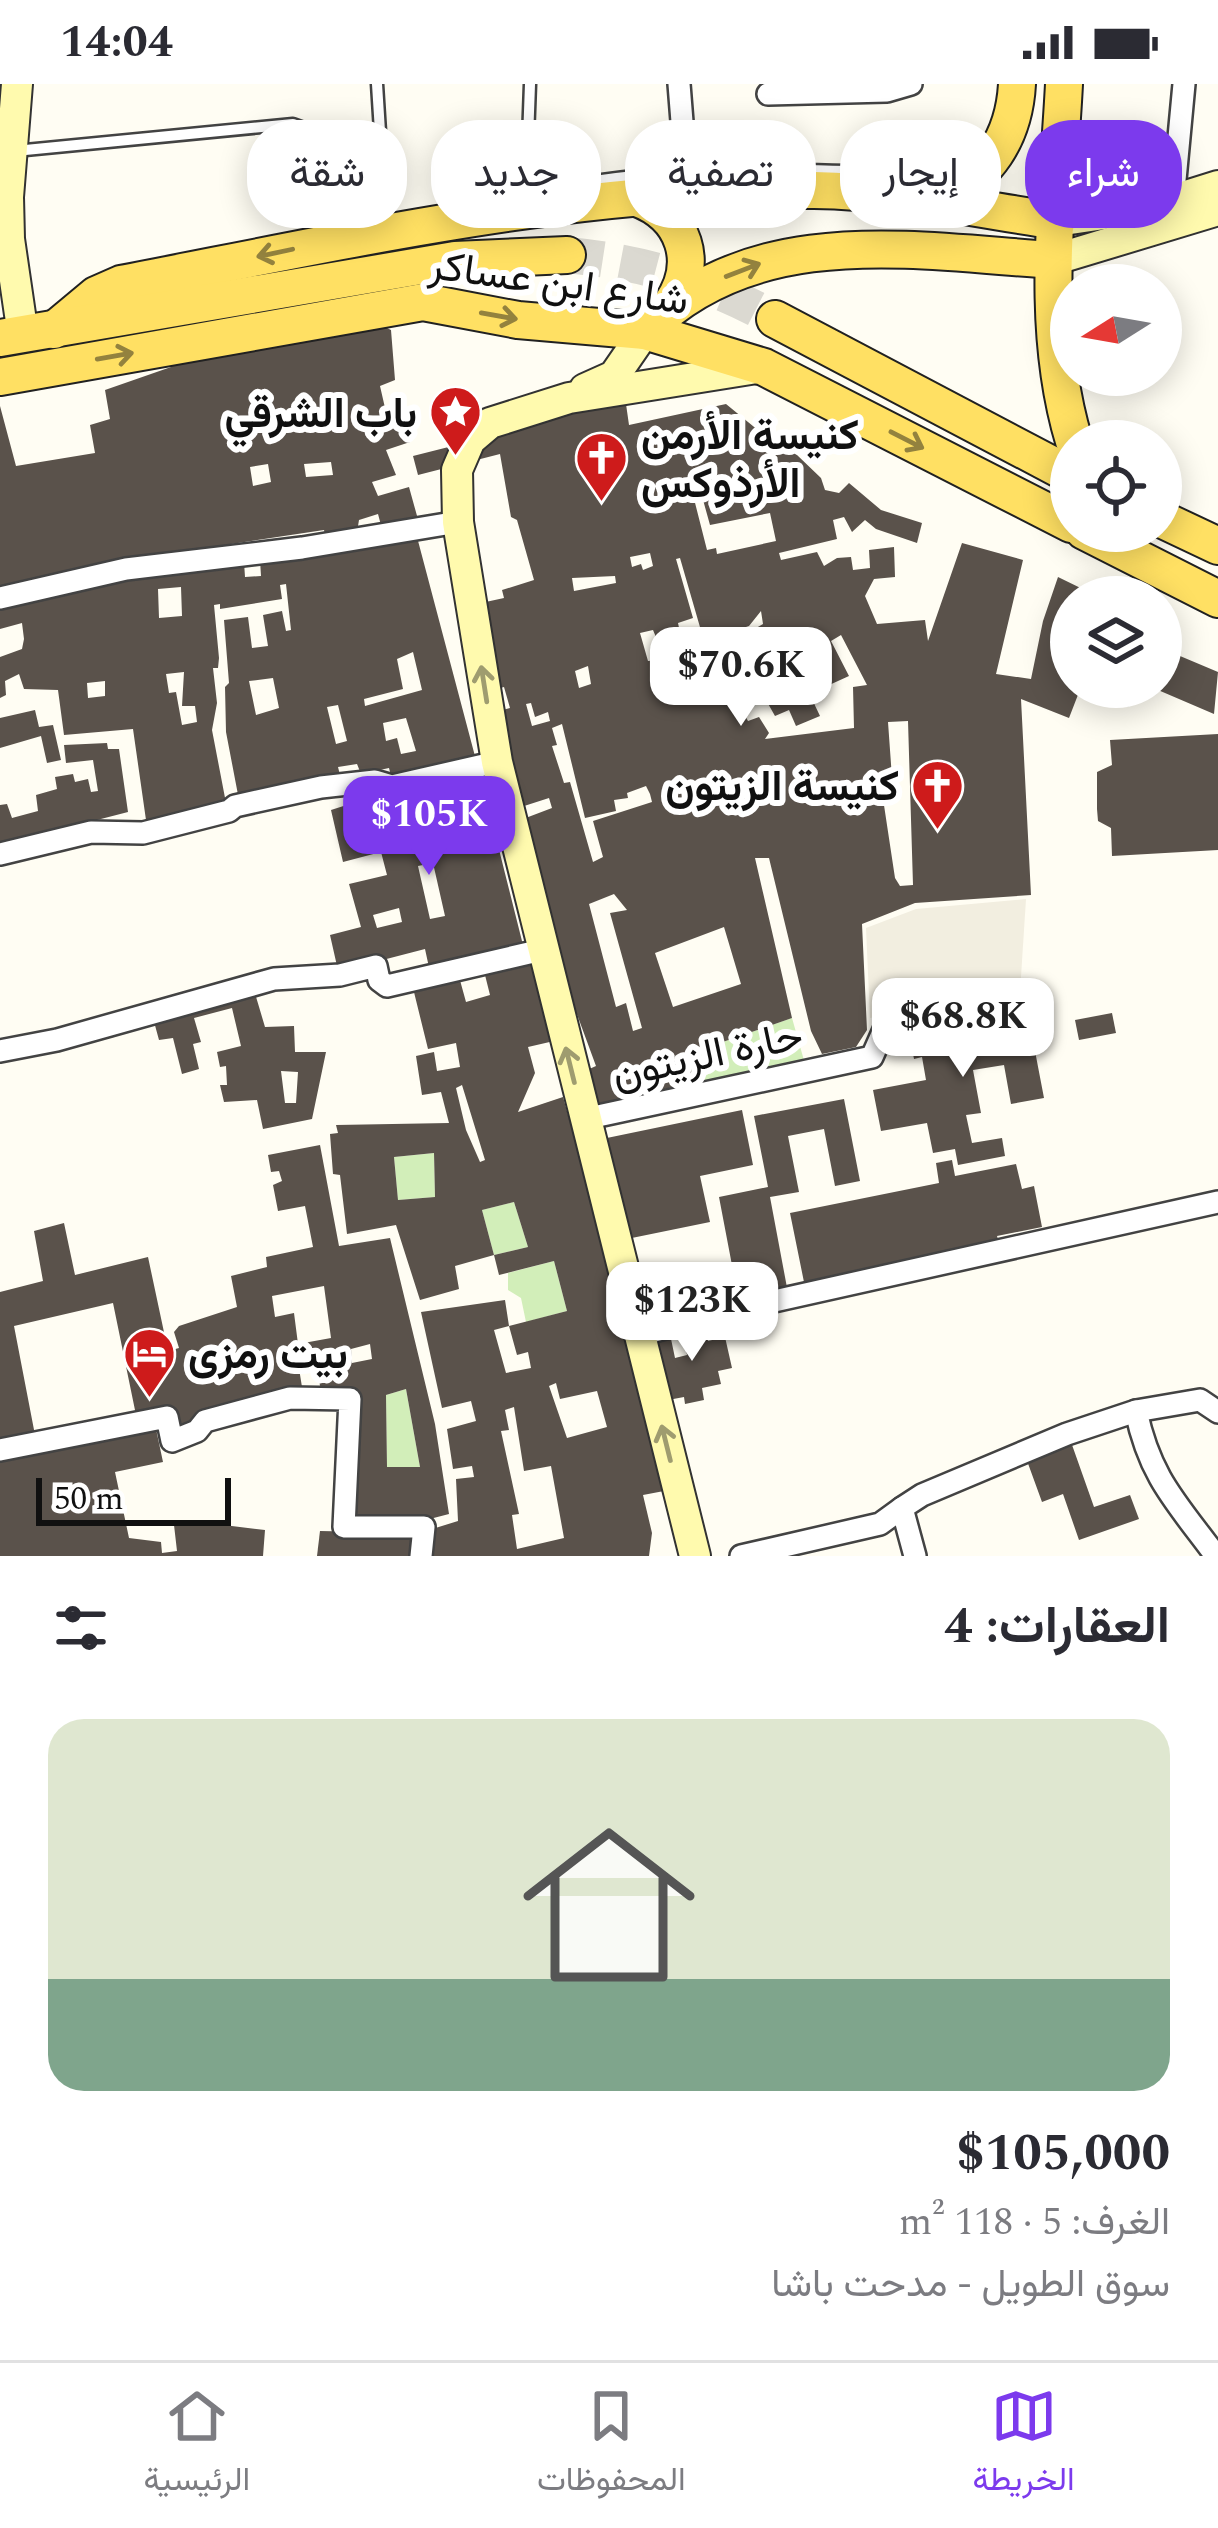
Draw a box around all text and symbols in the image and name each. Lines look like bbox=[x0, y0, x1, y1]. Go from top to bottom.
text: 14:04 bbox=[60, 8, 173, 77]
chip: شقة bbox=[247, 120, 407, 228]
chip: جديد bbox=[431, 120, 601, 228]
chip: تصفية bbox=[625, 120, 816, 228]
chip: إيجار bbox=[840, 120, 1001, 228]
chip: شراء bbox=[1025, 120, 1182, 228]
street label: شارع ابن عساكر bbox=[424, 234, 692, 333]
one-way arrow bbox=[256, 243, 294, 266]
one-way arrow bbox=[724, 258, 761, 280]
north arrow bbox=[1050, 264, 1182, 396]
map controls bbox=[1050, 264, 1182, 708]
one-way arrow bbox=[479, 306, 518, 328]
one-way arrow bbox=[95, 344, 134, 367]
place label: باب الشرقي bbox=[225, 383, 417, 447]
place icon: باب الشرقي bbox=[428, 384, 484, 458]
place label: كنيسة الأرمن الأرذوكس bbox=[641, 405, 859, 516]
button: locate bbox=[1050, 420, 1182, 552]
church icon: كنيسة الأرمن الأرذوكس bbox=[574, 430, 630, 504]
one-way arrow bbox=[889, 430, 925, 453]
button: layers bbox=[1050, 576, 1182, 708]
pin: $70.6K bbox=[643, 627, 839, 729]
text: $70.6K bbox=[677, 636, 805, 695]
one-way arrow bbox=[472, 666, 495, 705]
place label: كنيسة الزيتون bbox=[665, 756, 899, 819]
church icon: كنيسة الزيتون bbox=[910, 757, 966, 831]
pin: $105K bbox=[345, 776, 513, 878]
text: $105K bbox=[370, 785, 488, 844]
pin: $68.8K bbox=[865, 978, 1061, 1080]
text: $68.8K bbox=[899, 987, 1027, 1046]
street label: حارة الزيتون bbox=[606, 1005, 809, 1106]
one-way arrow bbox=[558, 1046, 580, 1084]
pin: $123K bbox=[608, 1262, 776, 1364]
text: $123K bbox=[633, 1271, 751, 1330]
place label: بيت رمزى bbox=[188, 1324, 348, 1387]
hotel icon: بيت رمزى bbox=[121, 1325, 177, 1399]
one-way arrow bbox=[654, 1424, 676, 1462]
scale bar bbox=[36, 1472, 231, 1525]
text: 50 m bbox=[54, 1474, 124, 1524]
text: العقارات: 4 bbox=[944, 1588, 1170, 1666]
icon: filters bbox=[48, 1595, 114, 1661]
icon: home bbox=[501, 1797, 717, 2013]
text: $105,000 bbox=[956, 2115, 1170, 2193]
text: الغرف: 5 · 118 m² bbox=[899, 2193, 1170, 2252]
text: سوق الطويل - مدحت باشا bbox=[771, 2255, 1170, 2314]
tab: الرئيسية bbox=[143, 2383, 250, 2508]
tab: المحفوظات bbox=[537, 2383, 686, 2508]
tab: الخريطة bbox=[973, 2383, 1075, 2508]

